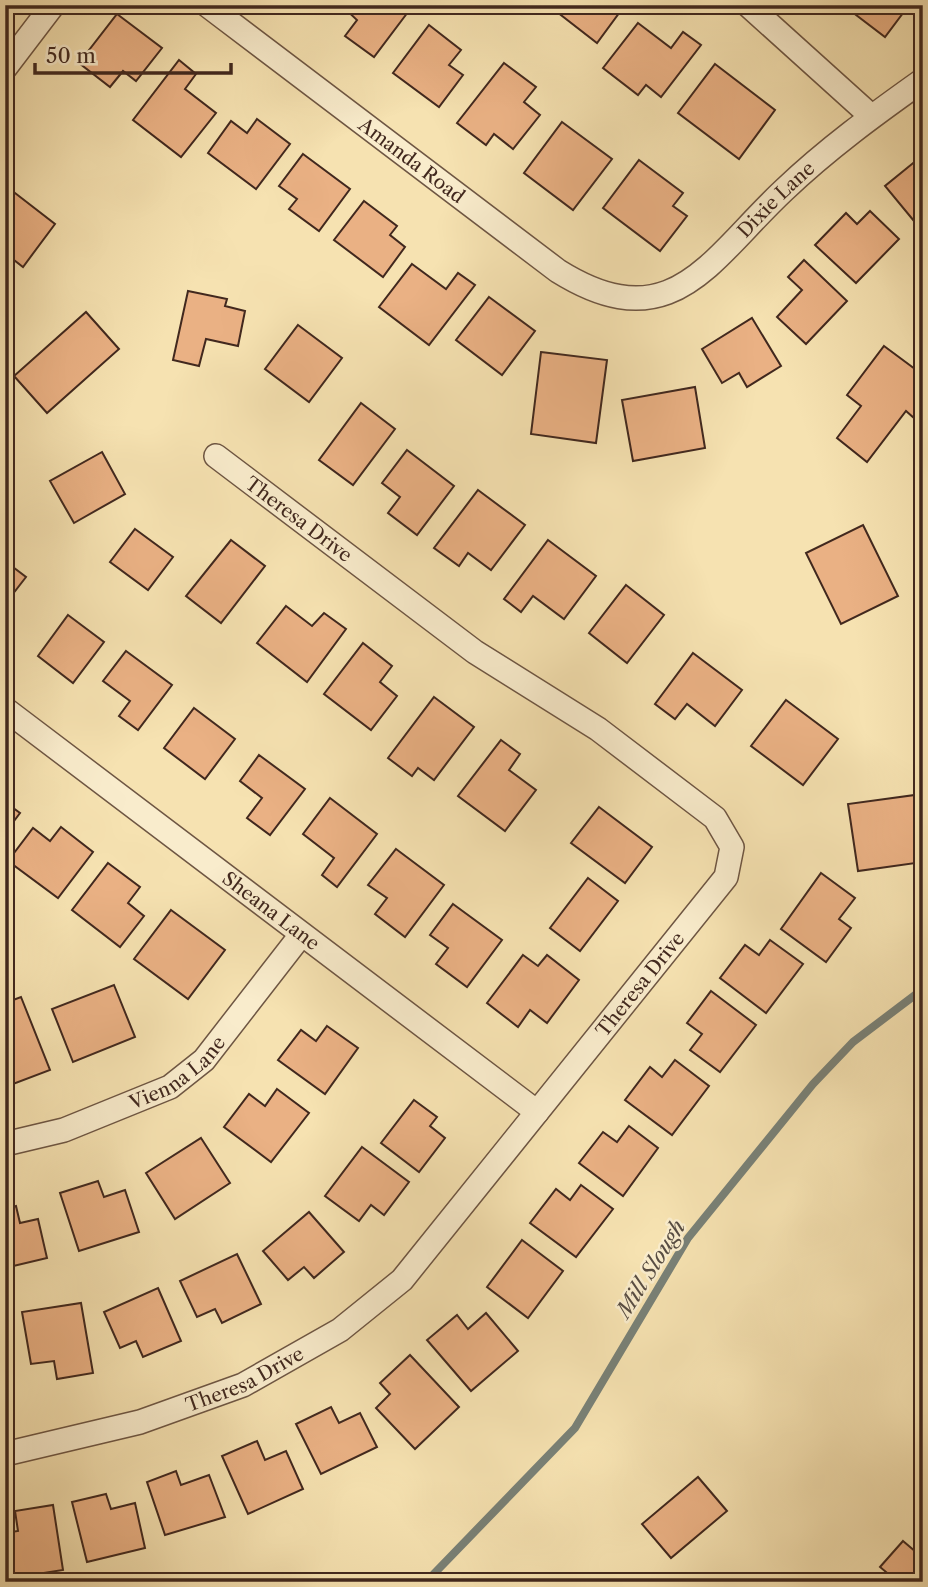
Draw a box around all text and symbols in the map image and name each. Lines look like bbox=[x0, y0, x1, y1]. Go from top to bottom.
scale bar bbox=[35, 32, 231, 76]
text: 50 m bbox=[46, 43, 96, 68]
street label: Amanda Road bbox=[353, 112, 469, 208]
street label: Dixie Lane bbox=[733, 157, 819, 243]
street label: Theresa Drive bbox=[241, 472, 357, 567]
street label: Sheana Lane bbox=[218, 867, 324, 955]
street label: Theresa Drive bbox=[591, 927, 689, 1041]
street label: Vienna Lane bbox=[125, 1032, 230, 1115]
water label: Mill Slough bbox=[609, 1216, 690, 1324]
street label: Theresa Drive bbox=[183, 1342, 308, 1417]

